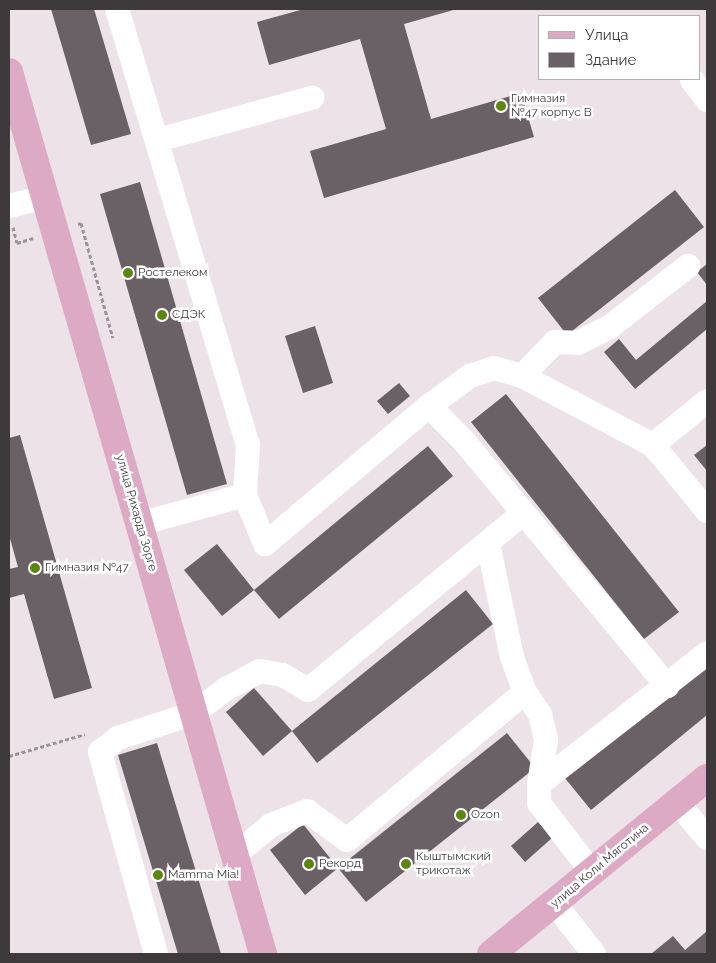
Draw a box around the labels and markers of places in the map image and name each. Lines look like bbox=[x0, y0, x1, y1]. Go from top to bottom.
place label: Гимназия №47 корпус В bbox=[511, 92, 592, 120]
marker: Гимназия №47 корпус В bbox=[495, 100, 507, 112]
place label: Ростелеком bbox=[138, 266, 207, 280]
marker: Ростелеком bbox=[122, 267, 134, 279]
place label: СДЭК bbox=[172, 308, 205, 322]
marker: СДЭК bbox=[156, 309, 168, 321]
place label: Гимназия №47 bbox=[45, 561, 129, 575]
marker: Гимназия №47 bbox=[29, 562, 41, 574]
place label: Ozon bbox=[471, 808, 500, 822]
marker: Ozon bbox=[455, 809, 467, 821]
place label: Кыштымский трикотаж bbox=[416, 850, 491, 878]
place label: Рекорд bbox=[319, 857, 361, 871]
marker: Рекорд bbox=[303, 858, 315, 870]
marker: Кыштымский трикотаж bbox=[400, 858, 412, 870]
place label: Mamma Mia! bbox=[168, 868, 239, 882]
marker: Mamma Mia! bbox=[152, 869, 164, 881]

